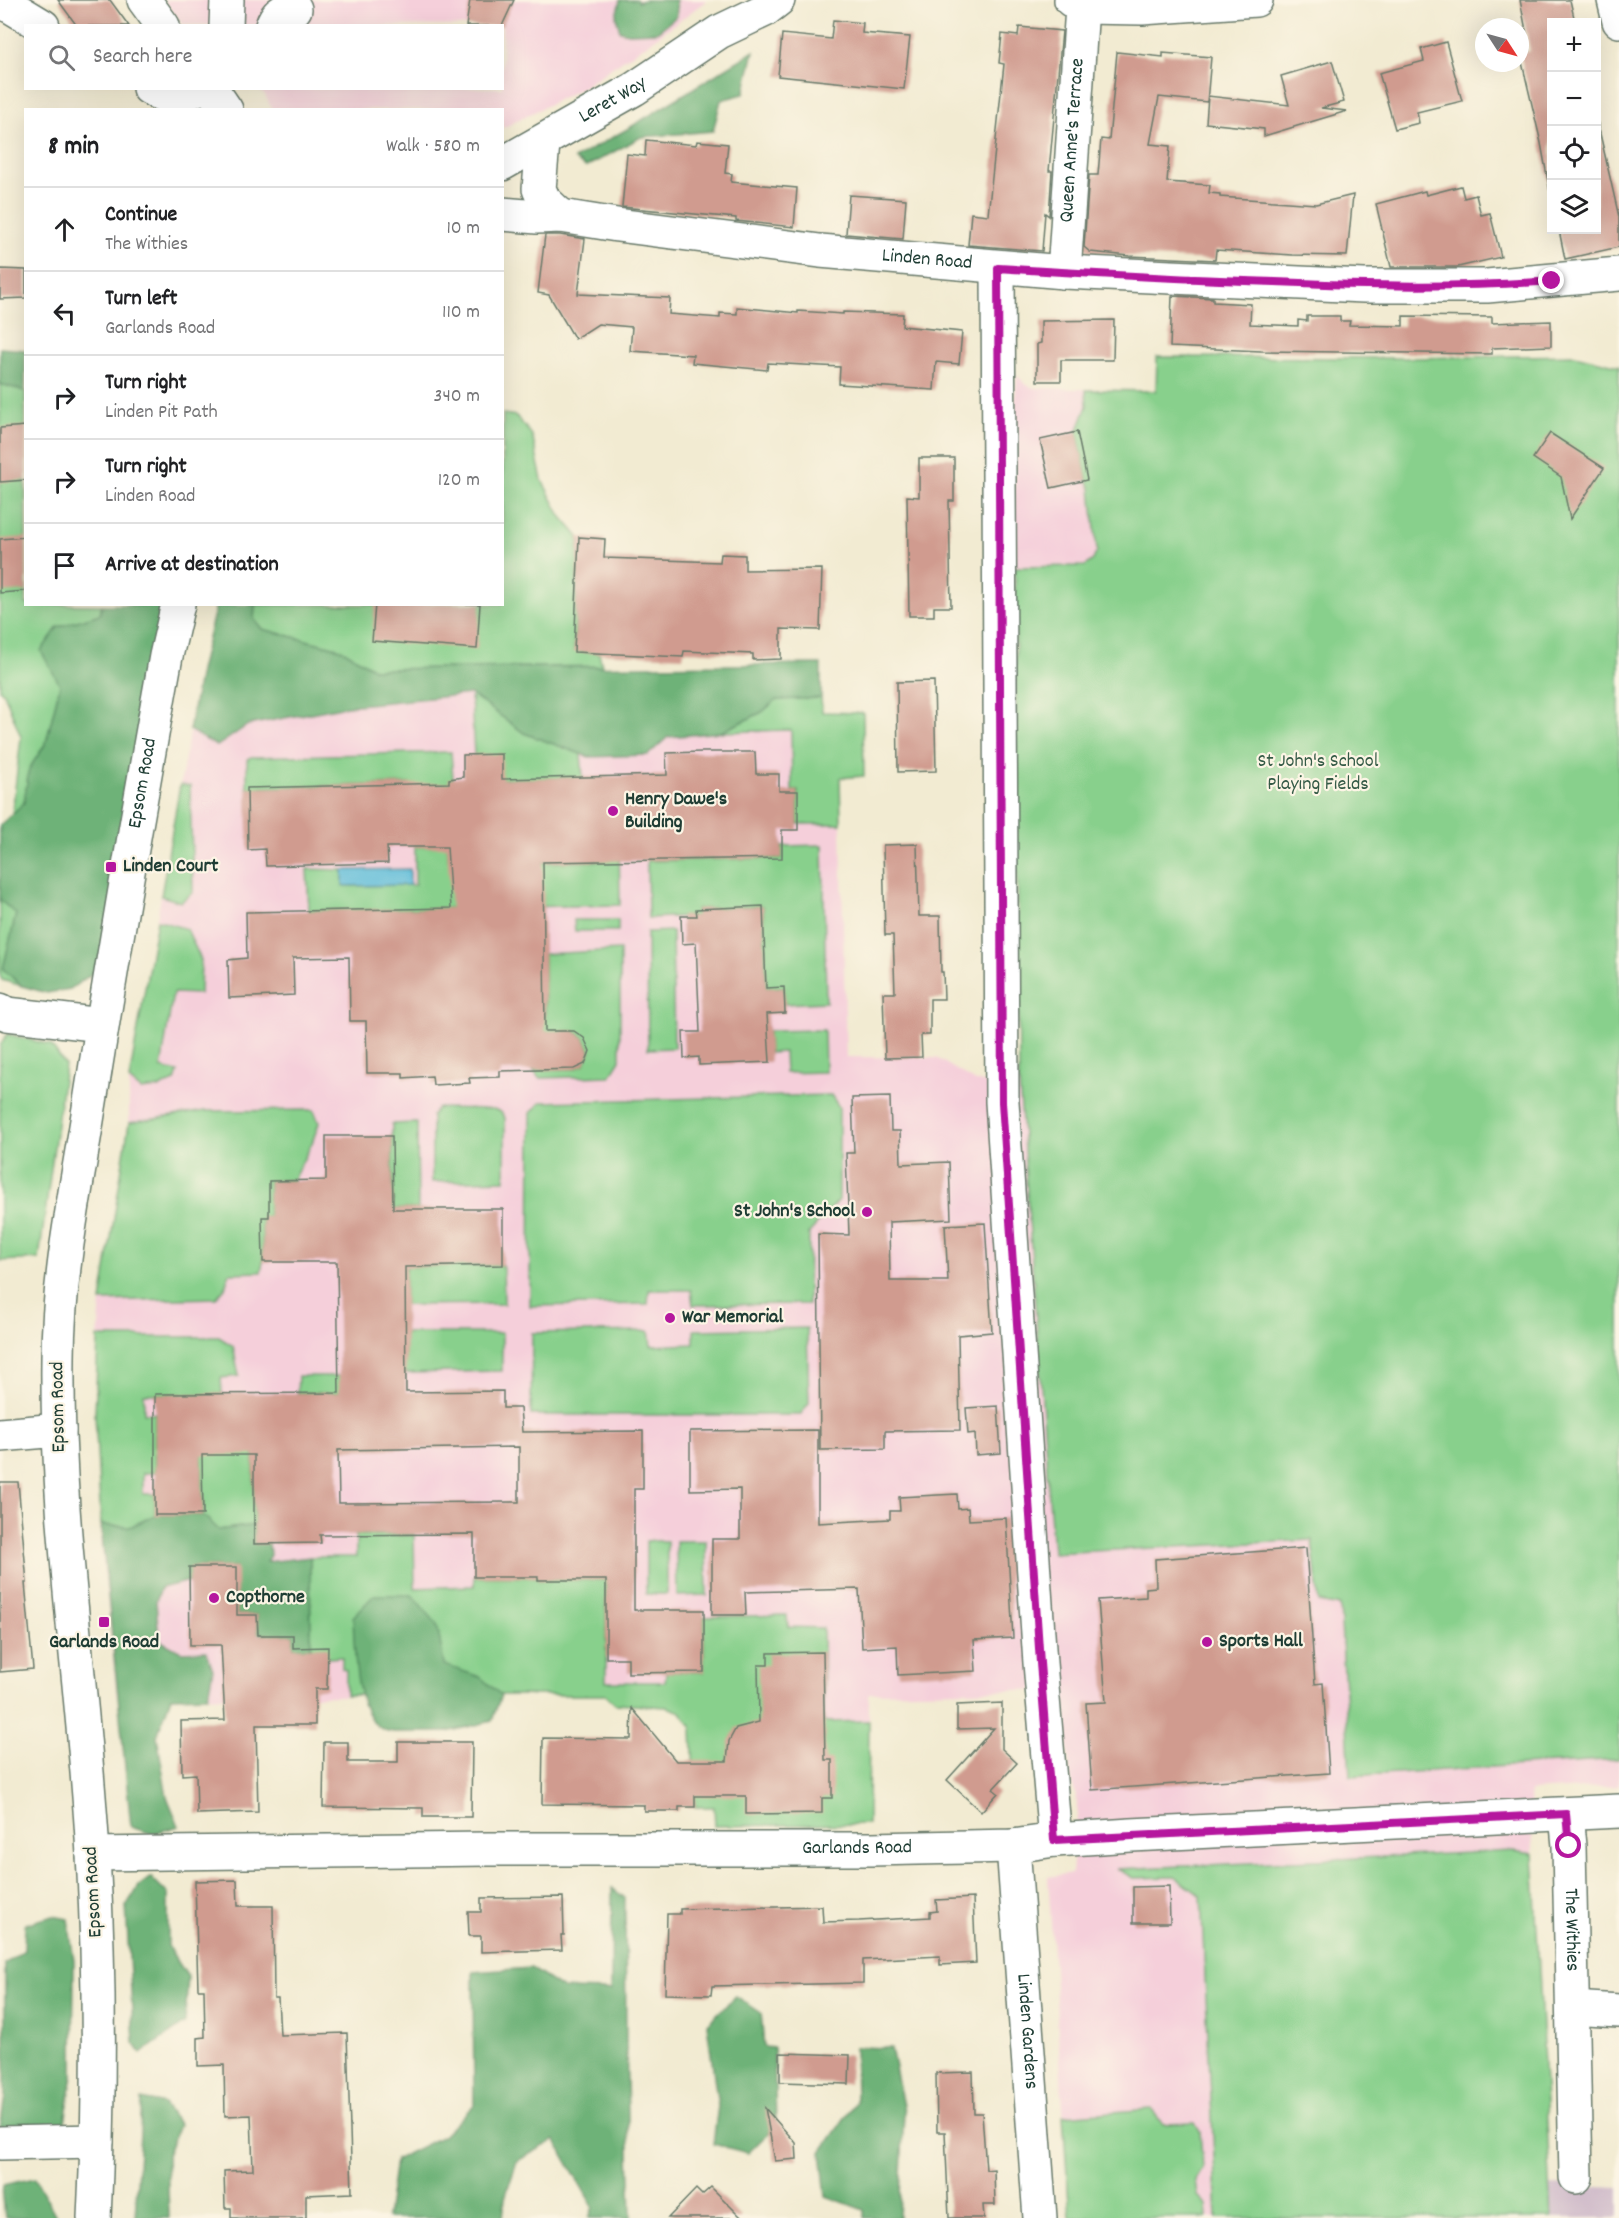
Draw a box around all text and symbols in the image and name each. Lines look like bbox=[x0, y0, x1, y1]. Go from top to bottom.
north arrow bbox=[1475, 18, 1529, 72]
map controls bbox=[1547, 18, 1601, 234]
button: + bbox=[1547, 18, 1601, 72]
search box bbox=[24, 24, 504, 90]
icon: search bbox=[45, 41, 78, 74]
text: Search here bbox=[93, 42, 192, 73]
street label: Queen Anne's Terrace bbox=[1053, 57, 1093, 224]
street label: Leret Way bbox=[574, 69, 654, 131]
button: − bbox=[1547, 72, 1601, 126]
button: locate bbox=[1547, 126, 1601, 180]
text: 8 min bbox=[48, 129, 99, 166]
text: Walk · 580 m bbox=[386, 133, 480, 161]
button: layers bbox=[1547, 180, 1601, 234]
text: Continue bbox=[105, 200, 177, 231]
icon: ahead bbox=[48, 213, 81, 246]
text: 10 m bbox=[446, 215, 480, 243]
text: The Withies bbox=[105, 231, 188, 259]
street label: Linden Road bbox=[881, 242, 973, 278]
route end bbox=[1538, 267, 1564, 293]
text: Turn left bbox=[105, 284, 177, 315]
icon: left bbox=[48, 297, 81, 330]
text: 110 m bbox=[442, 299, 480, 327]
text: Garlands Road bbox=[105, 315, 215, 343]
text: Turn right bbox=[105, 368, 187, 399]
icon: right bbox=[48, 381, 81, 414]
text: 340 m bbox=[434, 383, 480, 411]
text: Linden Pit Path bbox=[105, 399, 218, 427]
text: Turn right bbox=[105, 452, 187, 483]
icon: right bbox=[48, 465, 81, 498]
text: 120 m bbox=[438, 467, 480, 495]
text: Linden Road bbox=[105, 483, 195, 511]
icon: arrive bbox=[48, 549, 81, 582]
text: Arrive at destination bbox=[105, 550, 279, 581]
street label: Epsom Road bbox=[122, 736, 165, 831]
park label: St John's School Playing Fields bbox=[1258, 748, 1379, 799]
place label: Henry Dawe's Building bbox=[625, 786, 727, 837]
marker: Henry Dawe's Building bbox=[606, 804, 620, 818]
place label: Linden Court bbox=[123, 853, 219, 881]
marker: Linden Court bbox=[104, 860, 118, 874]
place label: St John's School bbox=[734, 1198, 855, 1226]
marker: St John's School bbox=[860, 1205, 874, 1219]
place label: War Memorial bbox=[682, 1304, 783, 1332]
marker: War Memorial bbox=[663, 1311, 677, 1325]
street label: Epsom Road bbox=[44, 1361, 74, 1453]
place label: Copthorne bbox=[226, 1584, 305, 1612]
marker: Copthorne bbox=[207, 1591, 221, 1605]
marker: Garlands Road bbox=[97, 1615, 111, 1629]
place label: Sports Hall bbox=[1219, 1628, 1303, 1656]
place label: Garlands Road bbox=[49, 1629, 159, 1657]
marker: Sports Hall bbox=[1200, 1635, 1214, 1649]
route start bbox=[1555, 1832, 1581, 1858]
street label: Garlands Road bbox=[802, 1834, 912, 1863]
street label: Epsom Road bbox=[78, 1846, 110, 1938]
street label: The Withies bbox=[1556, 1888, 1586, 1972]
street label: Linden Gardens bbox=[1008, 1973, 1045, 2090]

